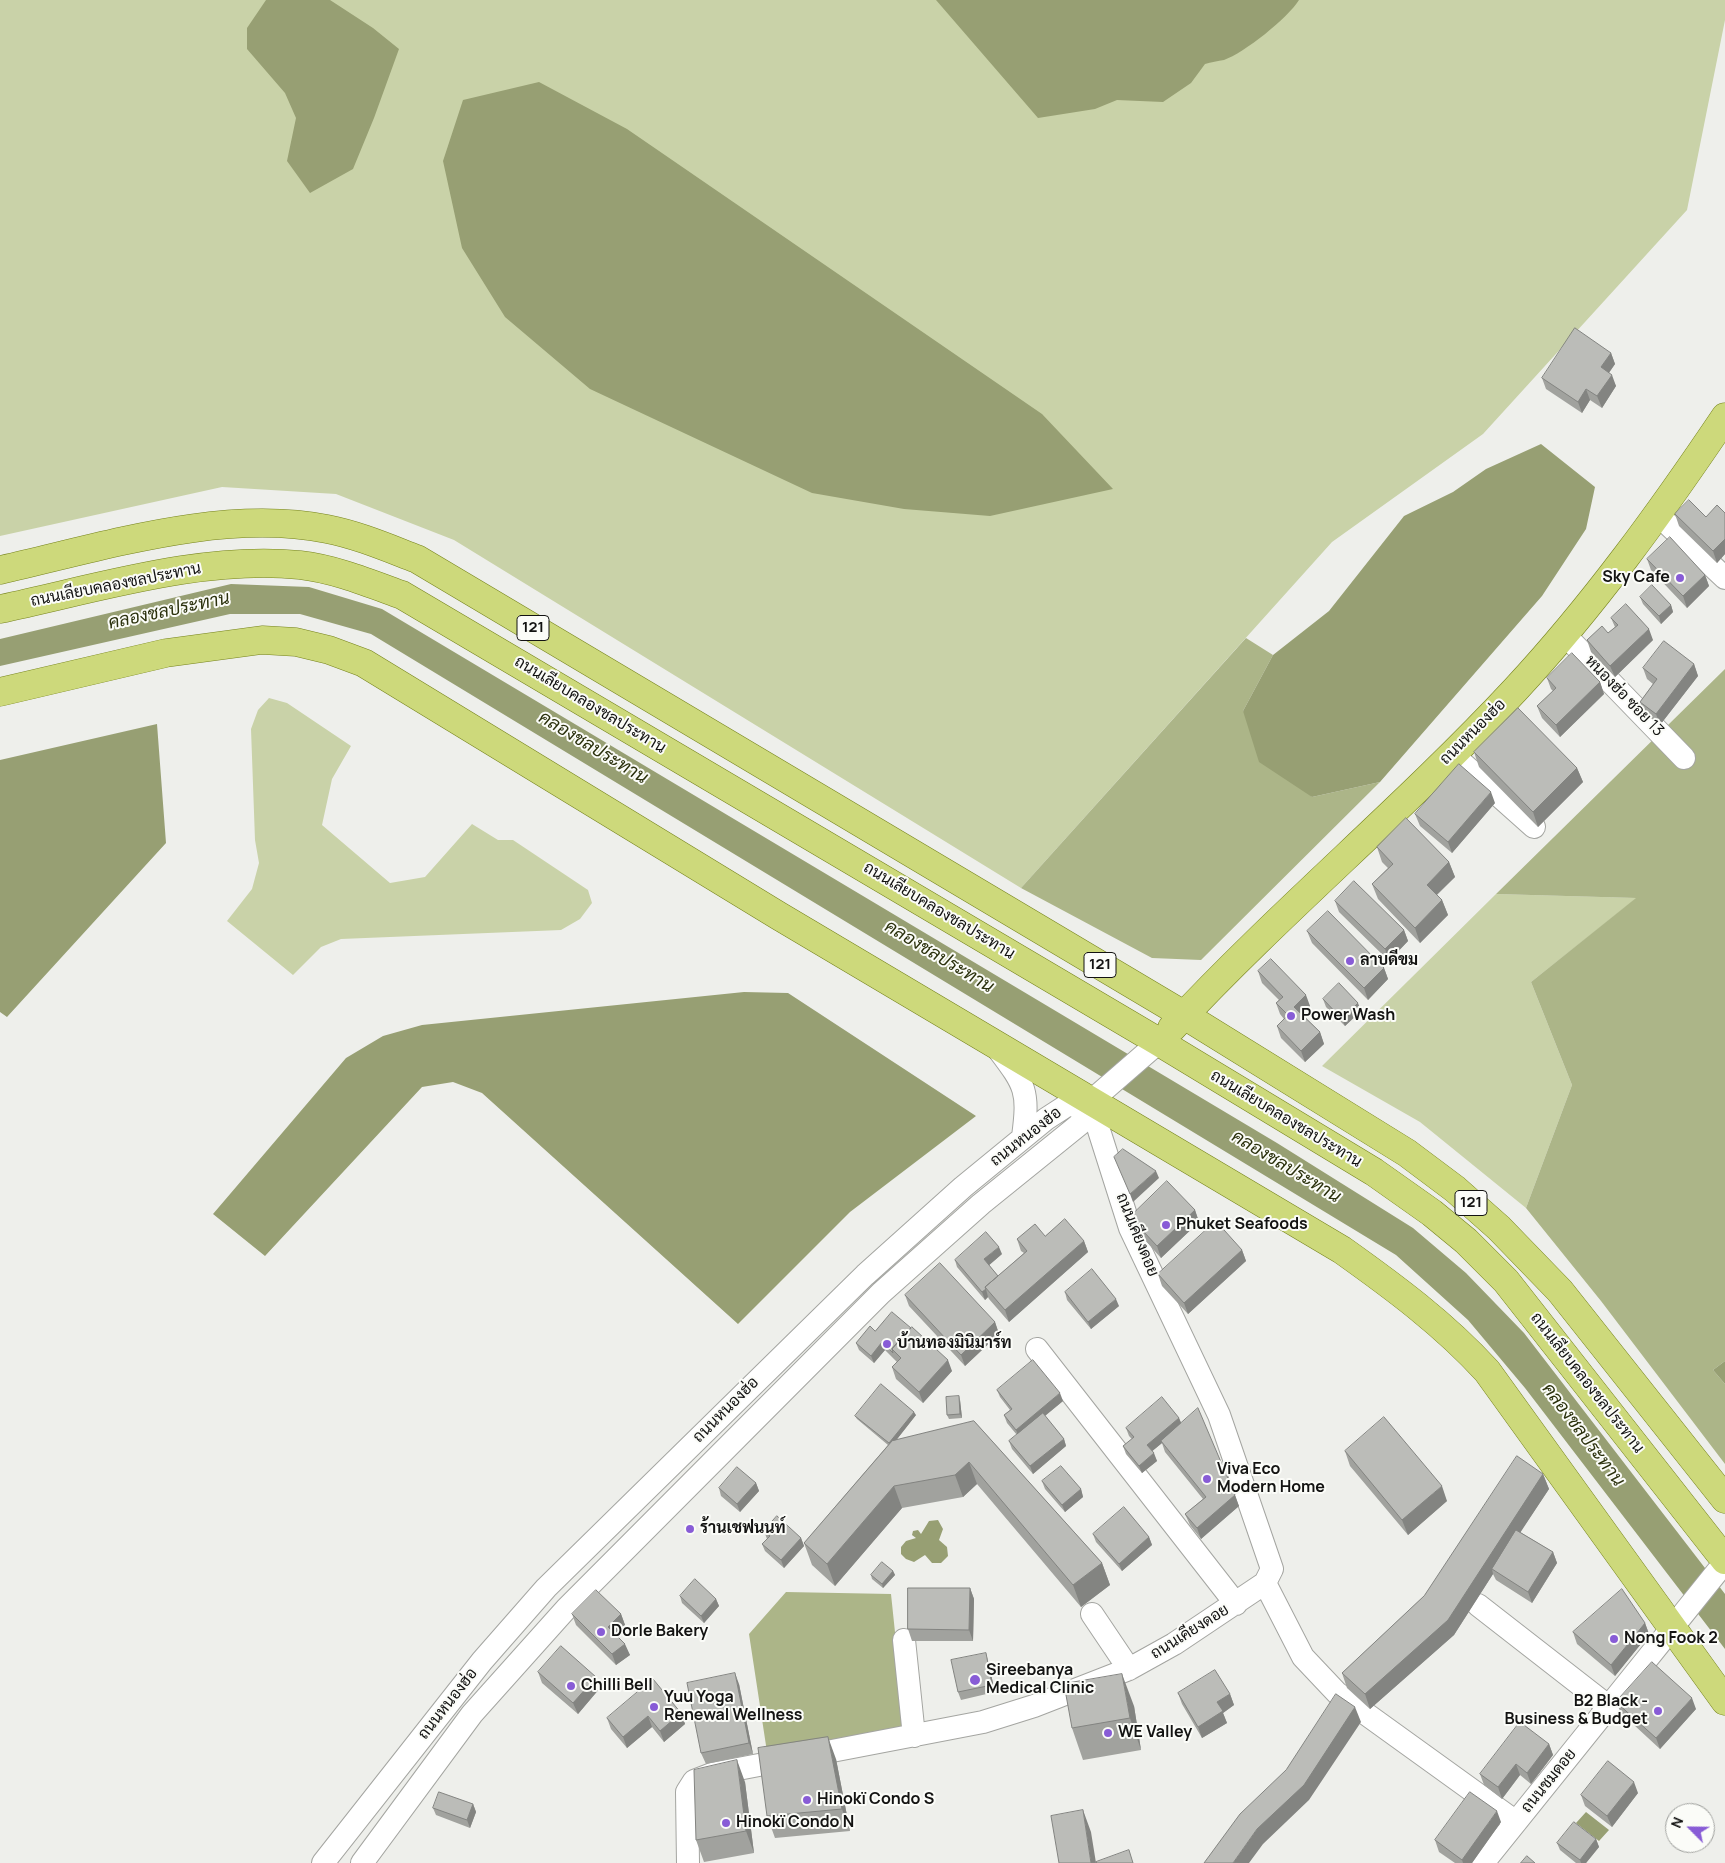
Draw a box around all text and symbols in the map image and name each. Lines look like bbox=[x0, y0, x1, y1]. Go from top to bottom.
street label: ถนนเลียบคลองชลประทาน bbox=[29, 559, 203, 611]
place label: Sky Cafe bbox=[1602, 568, 1670, 588]
marker: Sky Cafe bbox=[1674, 572, 1686, 584]
water label: คลองชลประทาน bbox=[106, 588, 232, 634]
road number: 121 bbox=[517, 616, 549, 640]
street label: หนองฮ่อ ซอย 13 bbox=[1581, 651, 1667, 741]
street label: ถนนเลียบคลองชลประทาน bbox=[511, 652, 669, 758]
street label: ถนนหนองฮ่อ bbox=[1436, 695, 1510, 769]
water label: คลองชลประทาน bbox=[535, 707, 651, 789]
street label: ถนนเลียบคลองชลประทาน bbox=[860, 858, 1018, 964]
water label: คลองชลประทาน bbox=[881, 916, 997, 998]
place label: ลาบดีขม bbox=[1360, 951, 1418, 971]
road number: 121 bbox=[1084, 952, 1116, 978]
marker: ลาบดีขม bbox=[1344, 955, 1356, 967]
place label: Power Wash bbox=[1301, 1006, 1395, 1026]
marker: Power Wash bbox=[1285, 1010, 1297, 1022]
street label: ถนนเลียบคลองชลประทาน bbox=[1207, 1066, 1365, 1172]
street label: ถนนหนองฮ่อ bbox=[987, 1103, 1065, 1171]
water label: คลองชลประทาน bbox=[1228, 1126, 1344, 1208]
street label: ถนนเคียงดอย bbox=[1111, 1190, 1163, 1280]
road number: 121 bbox=[1455, 1190, 1487, 1216]
place label: Phuket Seafoods bbox=[1176, 1215, 1308, 1235]
marker: Phuket Seafoods bbox=[1160, 1219, 1172, 1231]
street label: ถนนเลียบคลองชลประทาน bbox=[1526, 1309, 1648, 1457]
place label: บ้านทองมินิมาร์ท bbox=[897, 1334, 1012, 1354]
marker: บ้านทองมินิมาร์ท bbox=[881, 1338, 893, 1350]
street label: ถนนหนองฮ่อ bbox=[689, 1373, 763, 1447]
water label: คลองชลประทาน bbox=[1537, 1379, 1629, 1491]
place label: Viva Eco Modern Home bbox=[1217, 1460, 1325, 1498]
marker: Viva Eco Modern Home bbox=[1201, 1473, 1213, 1485]
place label: ร้านเชฟนนท์ bbox=[700, 1519, 786, 1539]
marker: ร้านเชฟนนท์ bbox=[684, 1523, 696, 1535]
street label: ถนนเคียงดอย bbox=[1147, 1600, 1233, 1664]
place label: Dorle Bakery bbox=[611, 1622, 708, 1642]
marker: Dorle Bakery bbox=[595, 1626, 607, 1638]
place label: Nong Fook 2 bbox=[1624, 1629, 1718, 1649]
marker: Nong Fook 2 bbox=[1608, 1633, 1620, 1645]
place label: Sireebanya Medical Clinic bbox=[986, 1661, 1094, 1699]
street label: ถนนหนองฮ่อ bbox=[414, 1665, 482, 1743]
marker: Sireebanya Medical Clinic bbox=[968, 1673, 982, 1687]
place label: Chilli Bell bbox=[581, 1676, 653, 1696]
marker: Chilli Bell bbox=[565, 1680, 577, 1692]
place label: Yuu Yoga Renewal Wellness bbox=[664, 1688, 802, 1726]
place label: B2 Black - Business & Budget bbox=[1504, 1692, 1648, 1730]
marker: Yuu Yoga Renewal Wellness bbox=[648, 1701, 660, 1713]
marker: B2 Black - Business & Budget bbox=[1652, 1705, 1664, 1717]
place label: WE Valley bbox=[1118, 1723, 1192, 1743]
marker: WE Valley bbox=[1102, 1727, 1114, 1739]
street label: ถนนชมดอย bbox=[1517, 1745, 1581, 1817]
place label: Hinokï Condo S bbox=[817, 1790, 934, 1810]
marker: Hinokï Condo S bbox=[801, 1794, 813, 1806]
north arrow bbox=[1665, 1803, 1715, 1853]
place label: Hinokï Condo N bbox=[736, 1813, 854, 1833]
text: N bbox=[1666, 1814, 1687, 1831]
marker: Hinokï Condo N bbox=[720, 1817, 732, 1829]

